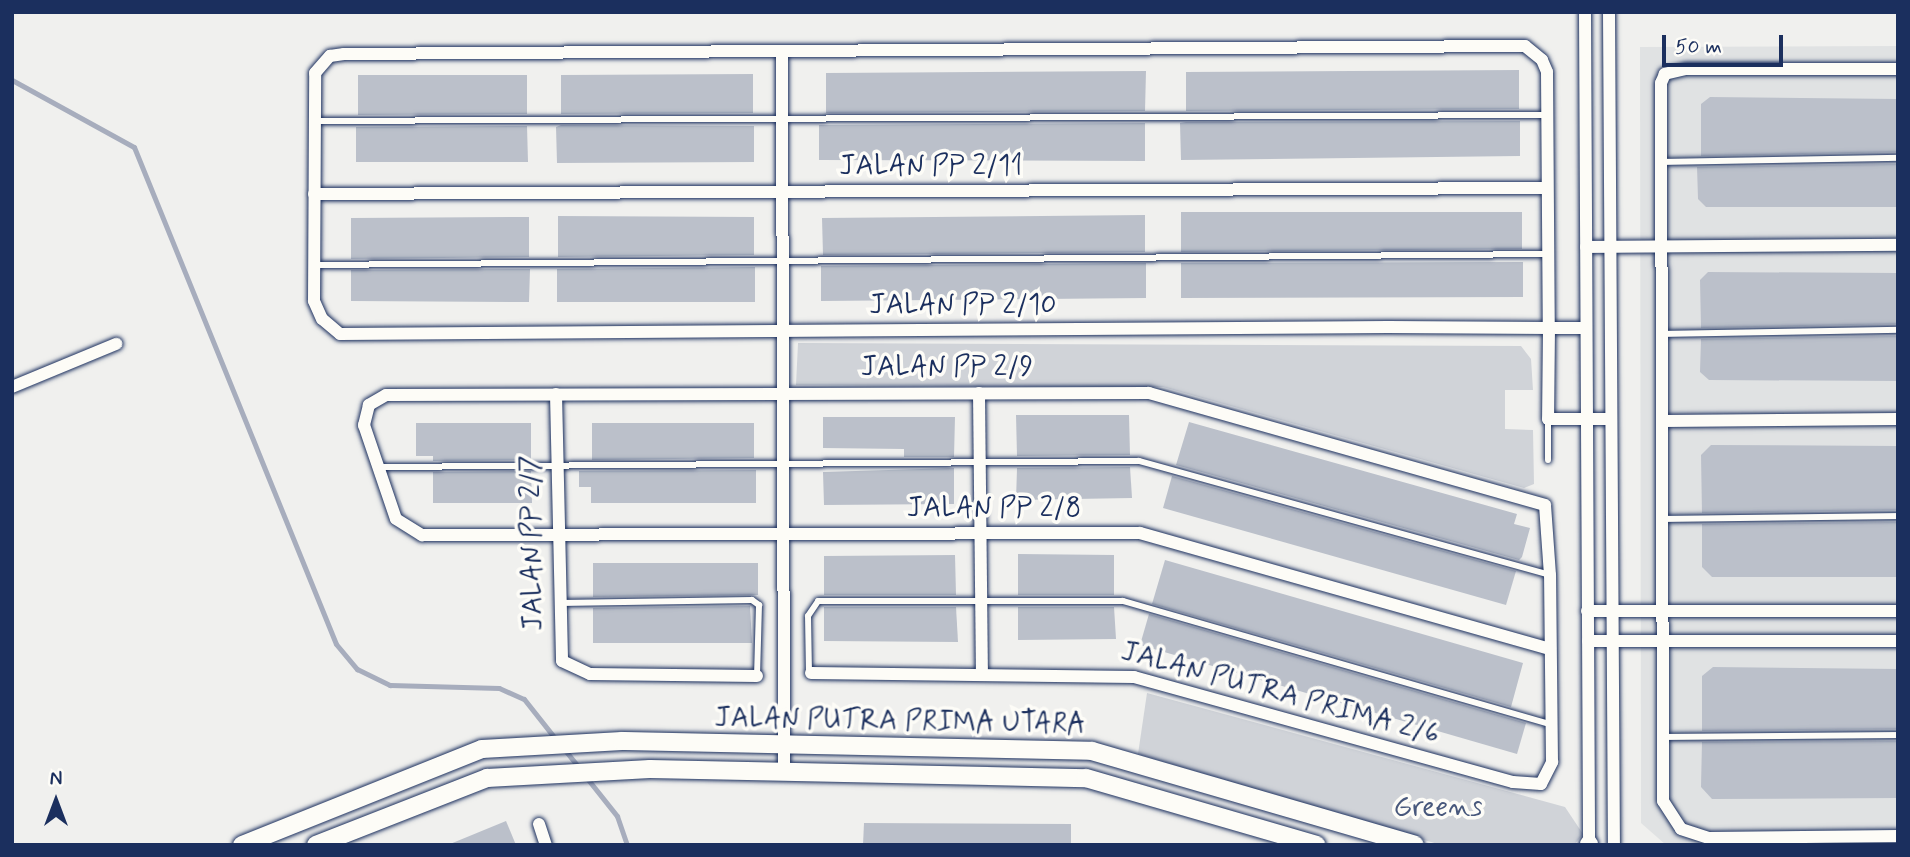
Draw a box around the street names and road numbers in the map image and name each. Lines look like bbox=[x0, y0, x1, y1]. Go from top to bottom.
street label: JALAN PP 2/11 bbox=[839, 150, 1023, 184]
street label: JALAN PP 2/10 bbox=[869, 289, 1057, 323]
street label: JALAN PP 2/9 bbox=[861, 351, 1033, 385]
street label: JALAN PP 2/7 bbox=[515, 455, 551, 631]
street label: JALAN PP 2/8 bbox=[907, 492, 1081, 526]
street label: JALAN PUTRA PRIMA 2/6 bbox=[1118, 636, 1442, 752]
street label: JALAN PUTRA PRIMA UTARA bbox=[715, 702, 1085, 742]

